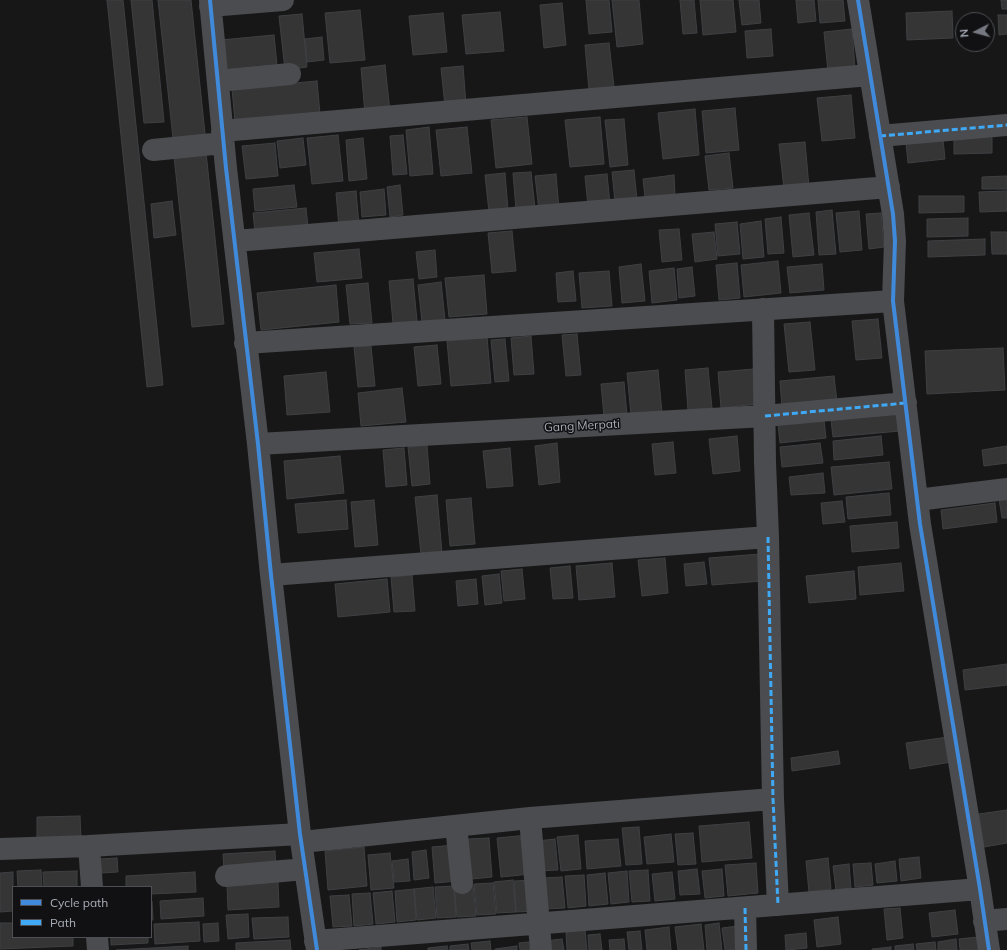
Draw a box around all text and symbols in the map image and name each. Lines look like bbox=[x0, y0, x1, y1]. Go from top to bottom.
north arrow bbox=[955, 12, 995, 52]
text: N bbox=[957, 28, 971, 38]
street label: Gang Merpati bbox=[544, 417, 620, 435]
legend bbox=[12, 886, 152, 938]
text: Cycle path bbox=[50, 895, 108, 910]
text: Path bbox=[50, 915, 76, 930]

